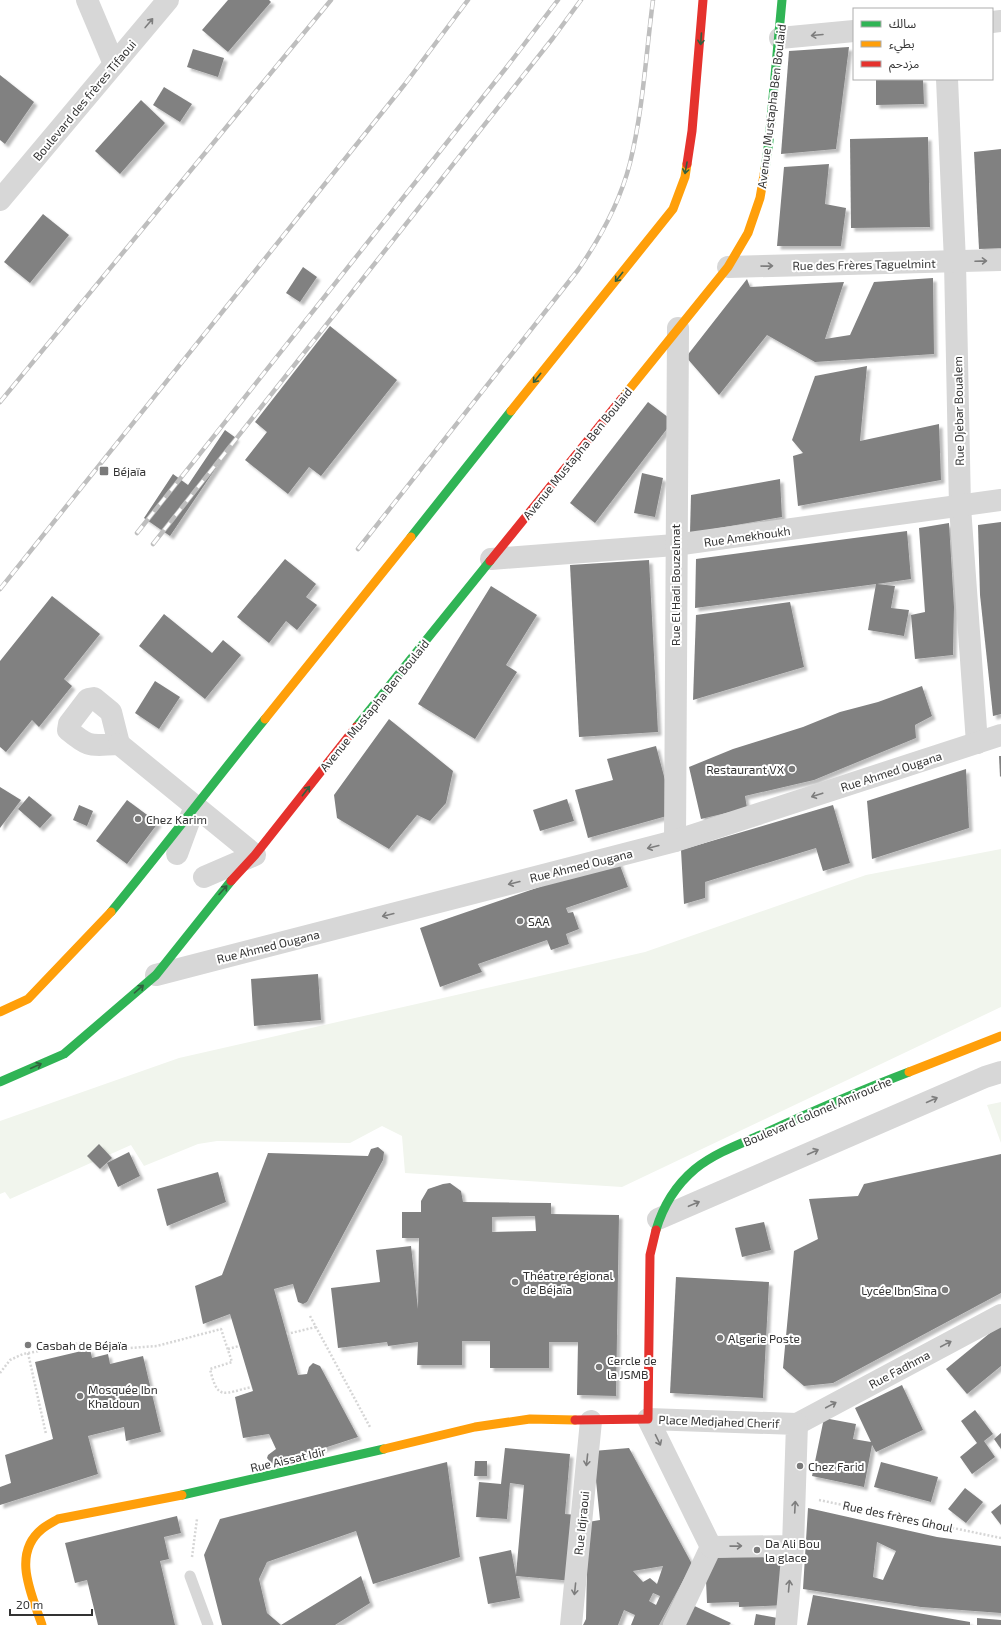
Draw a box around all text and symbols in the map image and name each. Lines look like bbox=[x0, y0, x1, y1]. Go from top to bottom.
legend bbox=[853, 8, 993, 80]
text: سالك bbox=[889, 16, 916, 30]
one-way arrow bbox=[144, 18, 153, 29]
street label: Avenue Mustapha Ben Boulaid bbox=[754, 23, 788, 189]
one-way arrow bbox=[811, 31, 824, 38]
one-way arrow bbox=[697, 32, 704, 45]
text: بطيء bbox=[889, 36, 915, 54]
street label: Boulevard des frères Tifaoui bbox=[29, 37, 139, 163]
text: مزدحم bbox=[889, 56, 919, 73]
one-way arrow bbox=[682, 161, 690, 174]
street label: Rue des Frères Taguelmint bbox=[792, 256, 936, 272]
one-way arrow bbox=[974, 257, 987, 265]
one-way arrow bbox=[760, 262, 773, 270]
one-way arrow bbox=[614, 271, 623, 282]
street label: Rue Djebar Boualem bbox=[950, 356, 967, 466]
one-way arrow bbox=[533, 373, 542, 384]
street label: Avenue Mustapha Ben Boulaid bbox=[520, 384, 634, 522]
place label: Béjaïa bbox=[113, 464, 146, 479]
marker: Béjaïa bbox=[98, 465, 110, 477]
street label: Rue Amekhoukh bbox=[703, 523, 791, 549]
street label: Rue El Hadi Bouzelmat bbox=[668, 524, 682, 646]
street label: Avenue Mustapha Ben Boulaid bbox=[317, 636, 431, 774]
street label: Rue Ahmed Ougana bbox=[839, 748, 943, 794]
place label: Restaurant VX bbox=[706, 762, 785, 776]
marker: Restaurant VX bbox=[787, 764, 797, 774]
one-way arrow bbox=[302, 785, 310, 796]
one-way arrow bbox=[811, 792, 824, 799]
place label: Chez Karim bbox=[146, 812, 207, 826]
marker: Chez Karim bbox=[133, 814, 143, 824]
one-way arrow bbox=[647, 843, 660, 851]
street label: Rue Ahmed Ougana bbox=[528, 845, 634, 885]
one-way arrow bbox=[508, 879, 521, 887]
one-way arrow bbox=[218, 885, 227, 895]
one-way arrow bbox=[382, 912, 395, 919]
place label: SAA bbox=[528, 914, 550, 928]
marker: SAA bbox=[515, 916, 525, 926]
street label: Rue Ahmed Ougana bbox=[215, 926, 321, 966]
one-way arrow bbox=[134, 985, 144, 994]
one-way arrow bbox=[29, 1062, 41, 1069]
street label: Boulevard Colonel Amirouche bbox=[741, 1073, 893, 1149]
one-way arrow bbox=[926, 1096, 938, 1103]
one-way arrow bbox=[807, 1148, 819, 1155]
one-way arrow bbox=[687, 1199, 699, 1207]
place label: Théatre régional de Béjaïa bbox=[523, 1268, 613, 1297]
marker: Théatre régional de Béjaïa bbox=[510, 1277, 520, 1287]
place label: Lycée Ibn Sina bbox=[861, 1283, 937, 1297]
marker: Lycée Ibn Sina bbox=[940, 1285, 950, 1295]
place label: Algerie Poste bbox=[728, 1331, 800, 1345]
marker: Algerie Poste bbox=[715, 1333, 725, 1343]
place label: Casbah de Béjaïa bbox=[36, 1338, 128, 1353]
marker: Casbah de Béjaïa bbox=[23, 1340, 33, 1350]
one-way arrow bbox=[940, 1340, 952, 1347]
street label: Rue Fadhma bbox=[866, 1347, 932, 1391]
place label: Cercle de la JSMB bbox=[607, 1353, 657, 1381]
marker: Cercle de la JSMB bbox=[594, 1362, 604, 1372]
place label: Mosquée Ibn Khaldoun bbox=[88, 1382, 158, 1410]
marker: Mosquée Ibn Khaldoun bbox=[75, 1391, 85, 1401]
one-way arrow bbox=[825, 1401, 837, 1409]
street label: Place Medjahed Cherif bbox=[658, 1412, 780, 1431]
one-way arrow bbox=[655, 1434, 662, 1446]
street label: Rue Aissat Idir bbox=[249, 1443, 327, 1475]
one-way arrow bbox=[583, 1453, 591, 1466]
place label: Chez Farid bbox=[808, 1459, 865, 1473]
marker: Chez Farid bbox=[795, 1461, 805, 1471]
street label: Rue Idjraoui bbox=[571, 1490, 592, 1556]
street label: Rue des frères Ghoul bbox=[842, 1497, 955, 1535]
one-way arrow bbox=[791, 1501, 798, 1514]
place label: Da Ali Bou la glace bbox=[765, 1536, 820, 1564]
one-way arrow bbox=[729, 1542, 742, 1550]
marker: Da Ali Bou la glace bbox=[752, 1545, 762, 1555]
one-way arrow bbox=[786, 1580, 793, 1593]
one-way arrow bbox=[571, 1582, 578, 1595]
scale bar bbox=[10, 1591, 92, 1617]
text: 20 m bbox=[16, 1597, 43, 1611]

